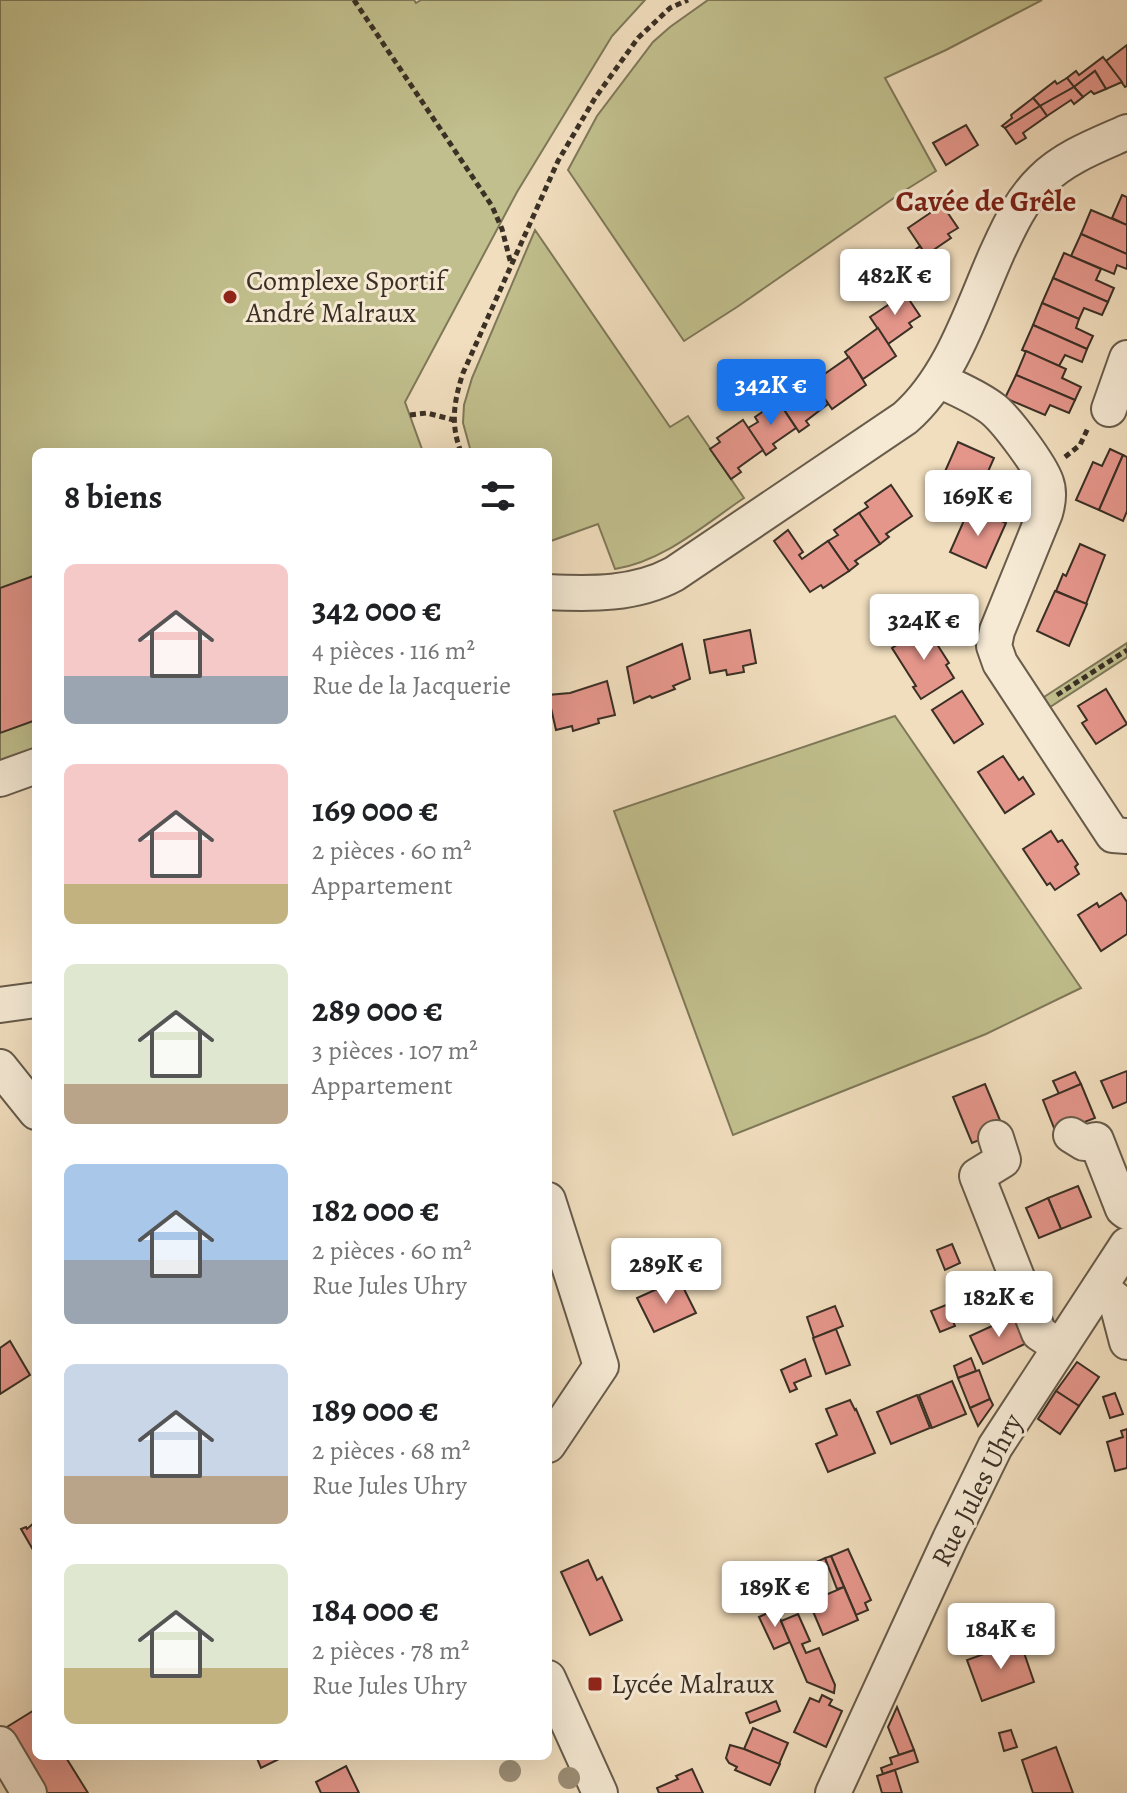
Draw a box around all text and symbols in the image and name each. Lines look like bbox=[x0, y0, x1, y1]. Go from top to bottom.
district label: Cavée de Grêle bbox=[896, 181, 1076, 221]
pin: 482K € bbox=[830, 249, 960, 317]
text: 482K € bbox=[858, 257, 932, 292]
place label: Complexe Sportif André Malraux bbox=[245, 262, 449, 332]
marker: Complexe Sportif André Malraux bbox=[221, 288, 239, 306]
pin: 342K € bbox=[706, 359, 836, 427]
text: 342K € bbox=[735, 367, 807, 402]
pin: 169K € bbox=[913, 470, 1043, 538]
text: 8 biens bbox=[64, 473, 162, 520]
icon: filters bbox=[476, 474, 520, 518]
text: 169K € bbox=[943, 478, 1013, 513]
text: 342 000 € bbox=[312, 586, 442, 633]
pin: 324K € bbox=[859, 594, 989, 662]
icon: home bbox=[128, 596, 224, 692]
text: 324K € bbox=[888, 602, 960, 637]
text: 4 pièces · 116 m² bbox=[312, 633, 475, 668]
text: Rue de la Jacquerie bbox=[312, 668, 511, 703]
text: 169 000 € bbox=[312, 786, 438, 833]
icon: home bbox=[128, 796, 224, 892]
text: 2 pièces · 60 m² bbox=[312, 833, 472, 868]
text: Appartement bbox=[312, 868, 453, 903]
text: 289 000 € bbox=[312, 986, 443, 1033]
icon: home bbox=[128, 996, 224, 1092]
text: 3 pièces · 107 m² bbox=[312, 1033, 478, 1068]
text: Appartement bbox=[312, 1068, 453, 1103]
text: 182 000 € bbox=[312, 1186, 440, 1233]
icon: home bbox=[128, 1196, 224, 1292]
text: 2 pièces · 60 m² bbox=[312, 1233, 472, 1268]
pin: 289K € bbox=[601, 1238, 731, 1306]
text: 289K € bbox=[629, 1246, 703, 1281]
text: Rue Jules Uhry bbox=[312, 1268, 467, 1303]
pin: 182K € bbox=[934, 1271, 1064, 1339]
text: 182K € bbox=[964, 1279, 1034, 1314]
text: 189 000 € bbox=[312, 1386, 439, 1433]
icon: home bbox=[128, 1396, 224, 1492]
street label: Rue Jules Uhry bbox=[922, 1407, 1032, 1573]
text: 2 pièces · 68 m² bbox=[312, 1433, 470, 1468]
text: Rue Jules Uhry bbox=[312, 1468, 467, 1503]
pin: 189K € bbox=[710, 1561, 840, 1629]
text: 189K € bbox=[740, 1569, 810, 1604]
text: 184 000 € bbox=[312, 1586, 439, 1633]
icon: home bbox=[128, 1596, 224, 1692]
pin: 184K € bbox=[936, 1603, 1066, 1671]
text: 184K € bbox=[966, 1611, 1036, 1646]
text: 2 pièces · 78 m² bbox=[312, 1633, 469, 1668]
place label: Lycée Malraux bbox=[611, 1665, 775, 1703]
text: Rue Jules Uhry bbox=[312, 1668, 467, 1703]
marker: Lycée Malraux bbox=[586, 1675, 604, 1693]

